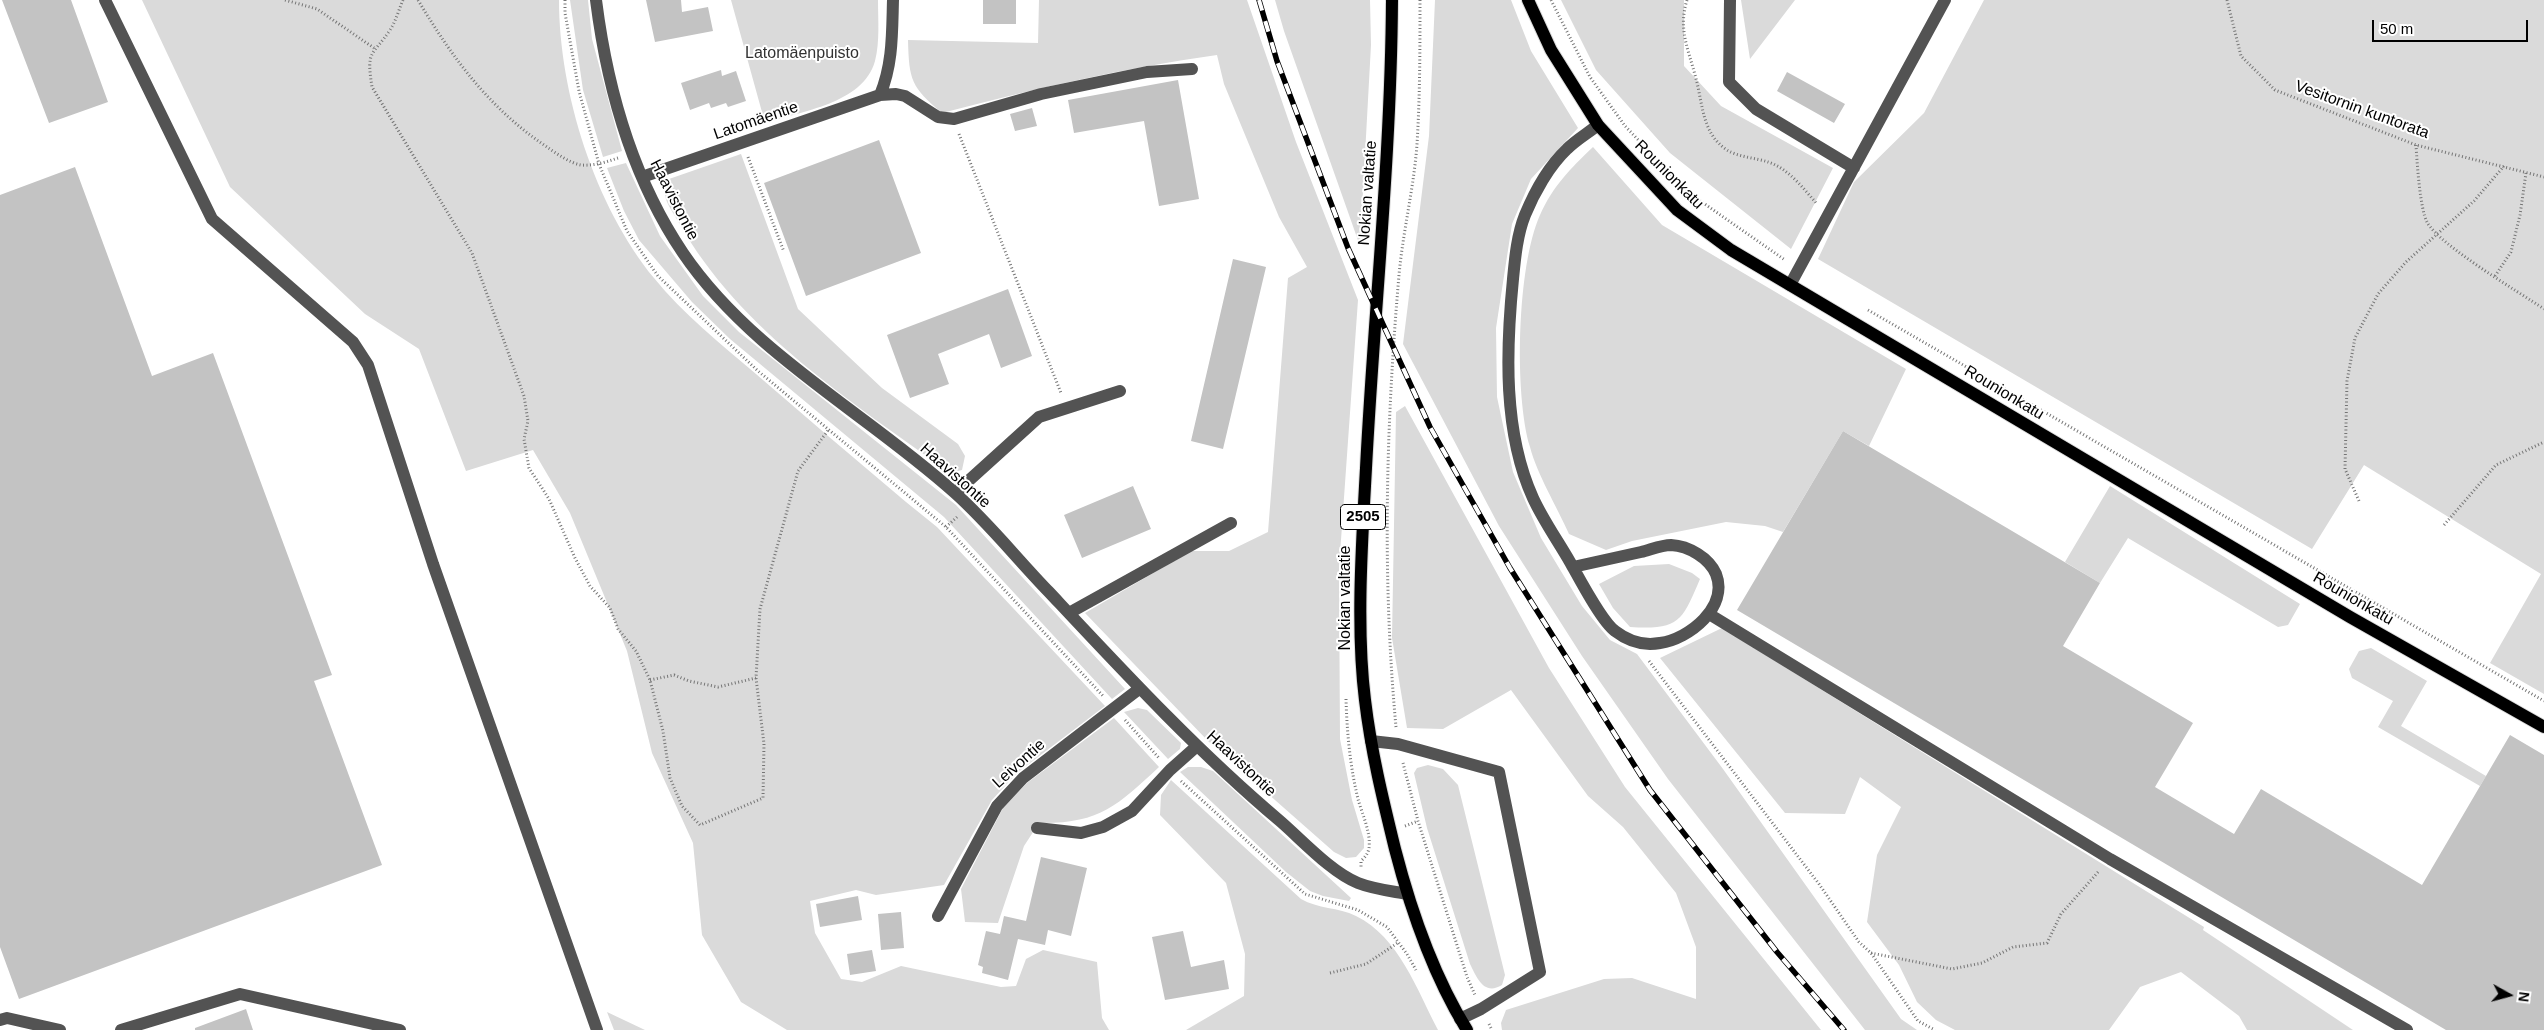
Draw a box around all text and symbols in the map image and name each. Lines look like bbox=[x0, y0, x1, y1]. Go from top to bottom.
scale bar bbox=[2374, 10, 2530, 42]
text: 50 m bbox=[2380, 20, 2413, 37]
park label: Latomäenpuisto bbox=[745, 44, 859, 64]
street label: Vesitornin kuntorata bbox=[2292, 77, 2432, 143]
street label: Latomäentie bbox=[711, 98, 801, 144]
street label: Rounionkatu bbox=[1630, 136, 1708, 214]
street label: Nokian valtatie bbox=[1355, 140, 1381, 246]
street label: Haavistontie bbox=[645, 156, 703, 244]
street label: Rounionkatu bbox=[1961, 362, 2047, 424]
street label: Haavistontie bbox=[916, 439, 994, 513]
road number: 2505 bbox=[1340, 504, 1386, 530]
street label: Nokian valtatie bbox=[1336, 546, 1356, 650]
street label: Rounionkatu bbox=[2309, 568, 2397, 630]
street label: Haavistontie bbox=[1202, 727, 1280, 801]
street label: Leivontie bbox=[989, 735, 1049, 793]
north arrow bbox=[2484, 970, 2534, 1020]
text: N bbox=[2515, 991, 2532, 1003]

